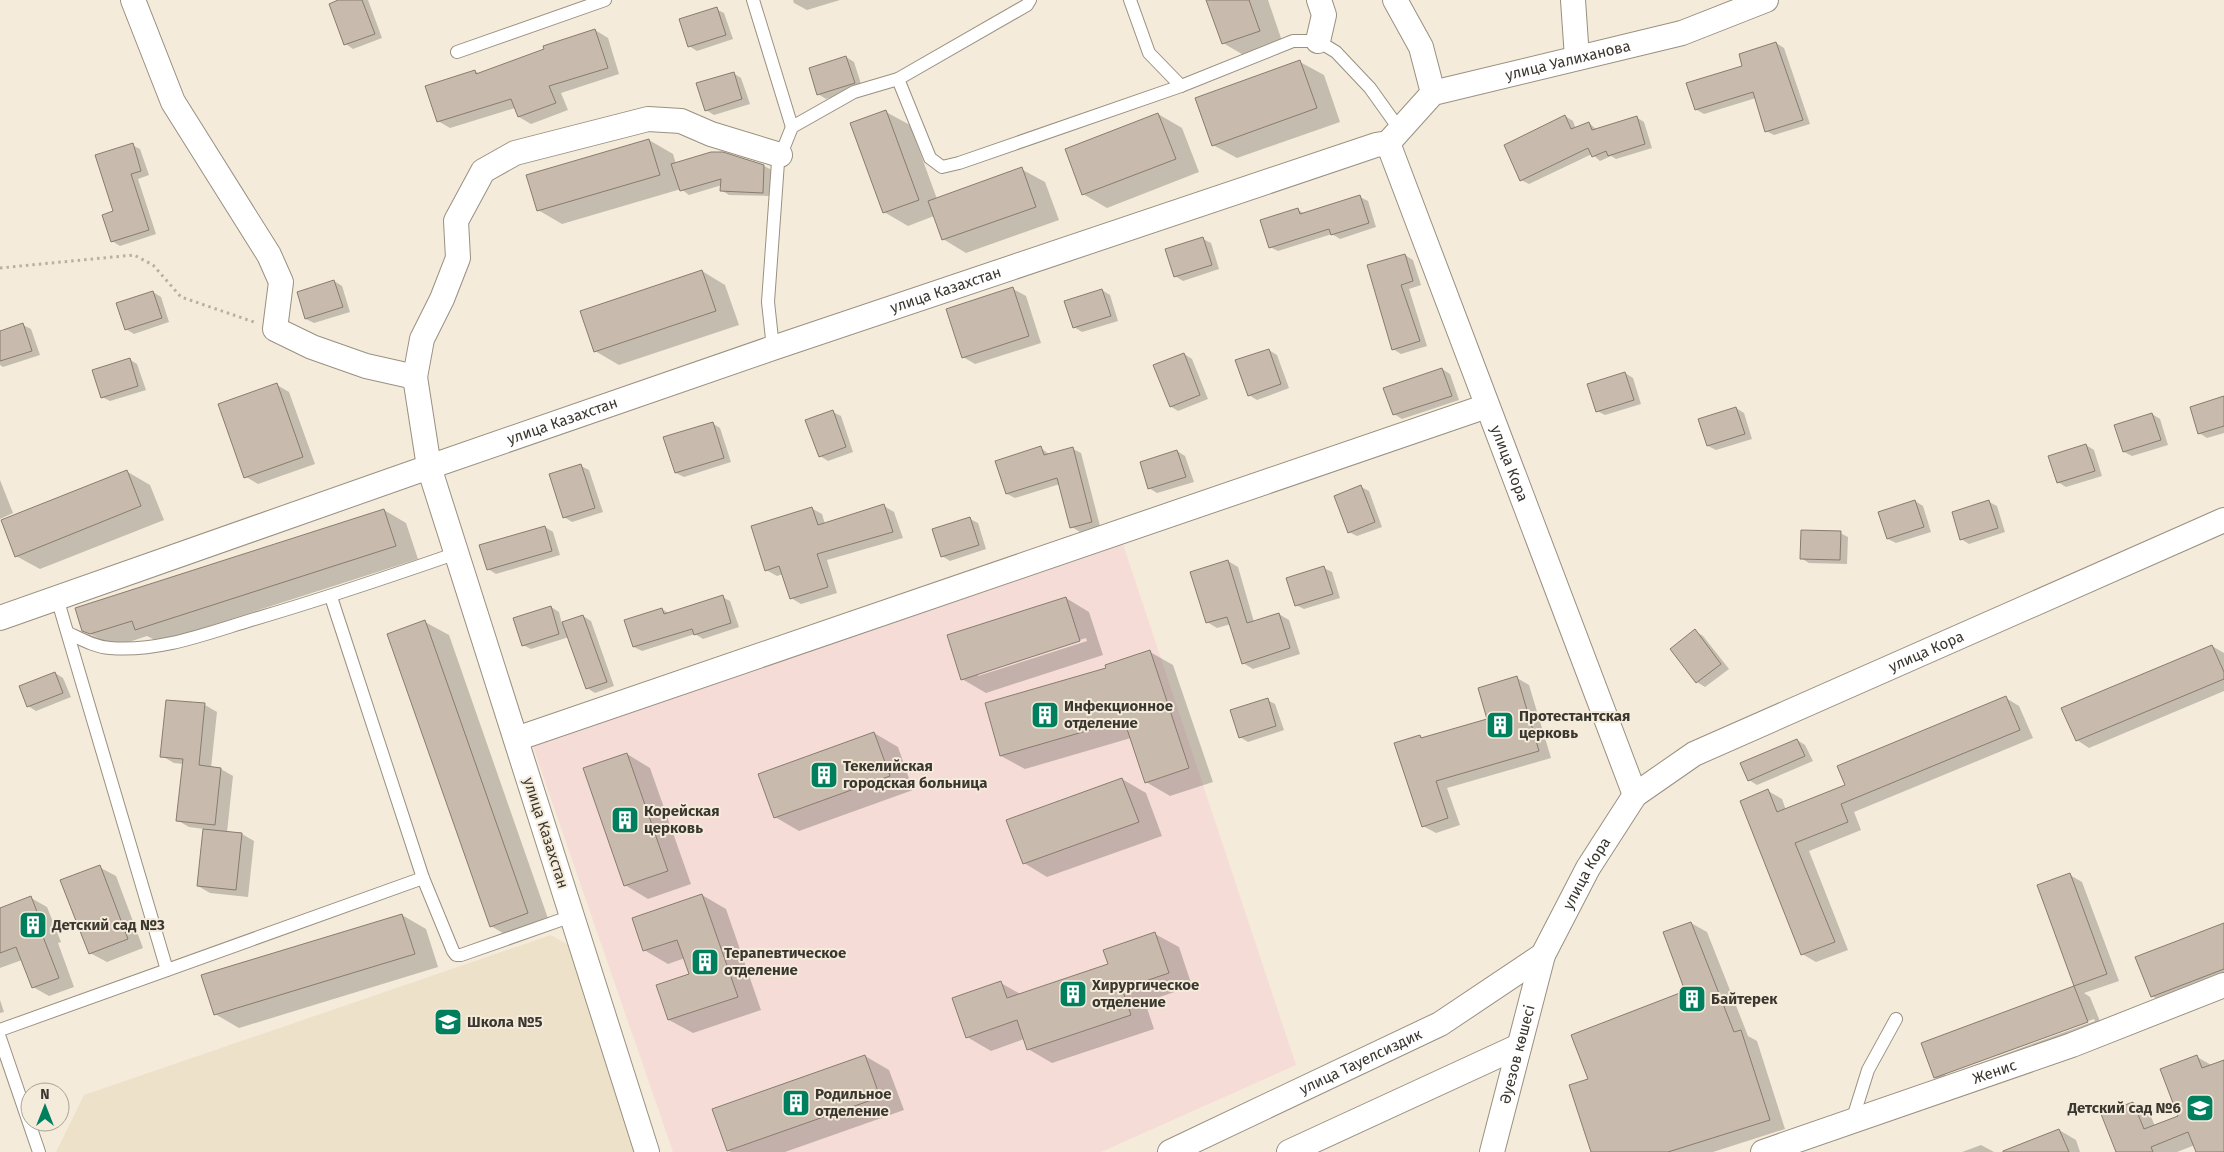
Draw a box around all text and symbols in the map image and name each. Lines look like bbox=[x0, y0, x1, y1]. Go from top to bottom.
street label: улица Уалиханова bbox=[1503, 37, 1632, 84]
street label: улица Казахстан bbox=[888, 263, 1003, 317]
street label: улица Казахстан bbox=[505, 393, 620, 448]
street label: улица Кора bbox=[1487, 423, 1532, 504]
street label: улица Кора bbox=[1886, 627, 1967, 676]
place label: Инфекционное отделение bbox=[1064, 697, 1173, 732]
building icon: Инфекционное отделение bbox=[1030, 700, 1060, 730]
place label: Протестантская церковь bbox=[1519, 707, 1630, 742]
building icon: Протестантская церковь bbox=[1485, 710, 1515, 740]
place label: Текелийская городская больница bbox=[843, 757, 987, 792]
building icon: Текелийская городская больница bbox=[809, 760, 839, 790]
street label: улица Казахстан bbox=[520, 775, 572, 891]
place label: Корейская церковь bbox=[644, 802, 720, 837]
building icon: Корейская церковь bbox=[610, 805, 640, 835]
street label: улица Кора bbox=[1559, 834, 1614, 913]
building icon: Детский сад №3 bbox=[18, 910, 48, 940]
place label: Детский сад №3 bbox=[51, 916, 165, 934]
place label: Терапевтическое отделение bbox=[724, 944, 846, 979]
building icon: Терапевтическое отделение bbox=[690, 947, 720, 977]
place label: Хирургическое отделение bbox=[1091, 976, 1199, 1011]
building icon: Хирургическое отделение bbox=[1058, 979, 1088, 1009]
building icon: Байтерек bbox=[1677, 984, 1707, 1014]
place label: Байтерек bbox=[1711, 990, 1778, 1008]
street label: Әуезов көшесі bbox=[1496, 1003, 1539, 1106]
school or university icon: Школа №5 bbox=[433, 1007, 463, 1037]
place label: Школа №5 bbox=[467, 1013, 543, 1031]
street label: улица Тауелсиздик bbox=[1296, 1025, 1425, 1098]
street label: Женис bbox=[1970, 1056, 2019, 1088]
north arrow bbox=[20, 1082, 70, 1132]
place label: Родильное отделение bbox=[815, 1085, 892, 1120]
text: N bbox=[40, 1086, 50, 1103]
building icon: Родильное отделение bbox=[781, 1088, 811, 1118]
school or university icon: Детский сад №6 bbox=[2185, 1093, 2215, 1123]
place label: Детский сад №6 bbox=[2067, 1099, 2182, 1117]

